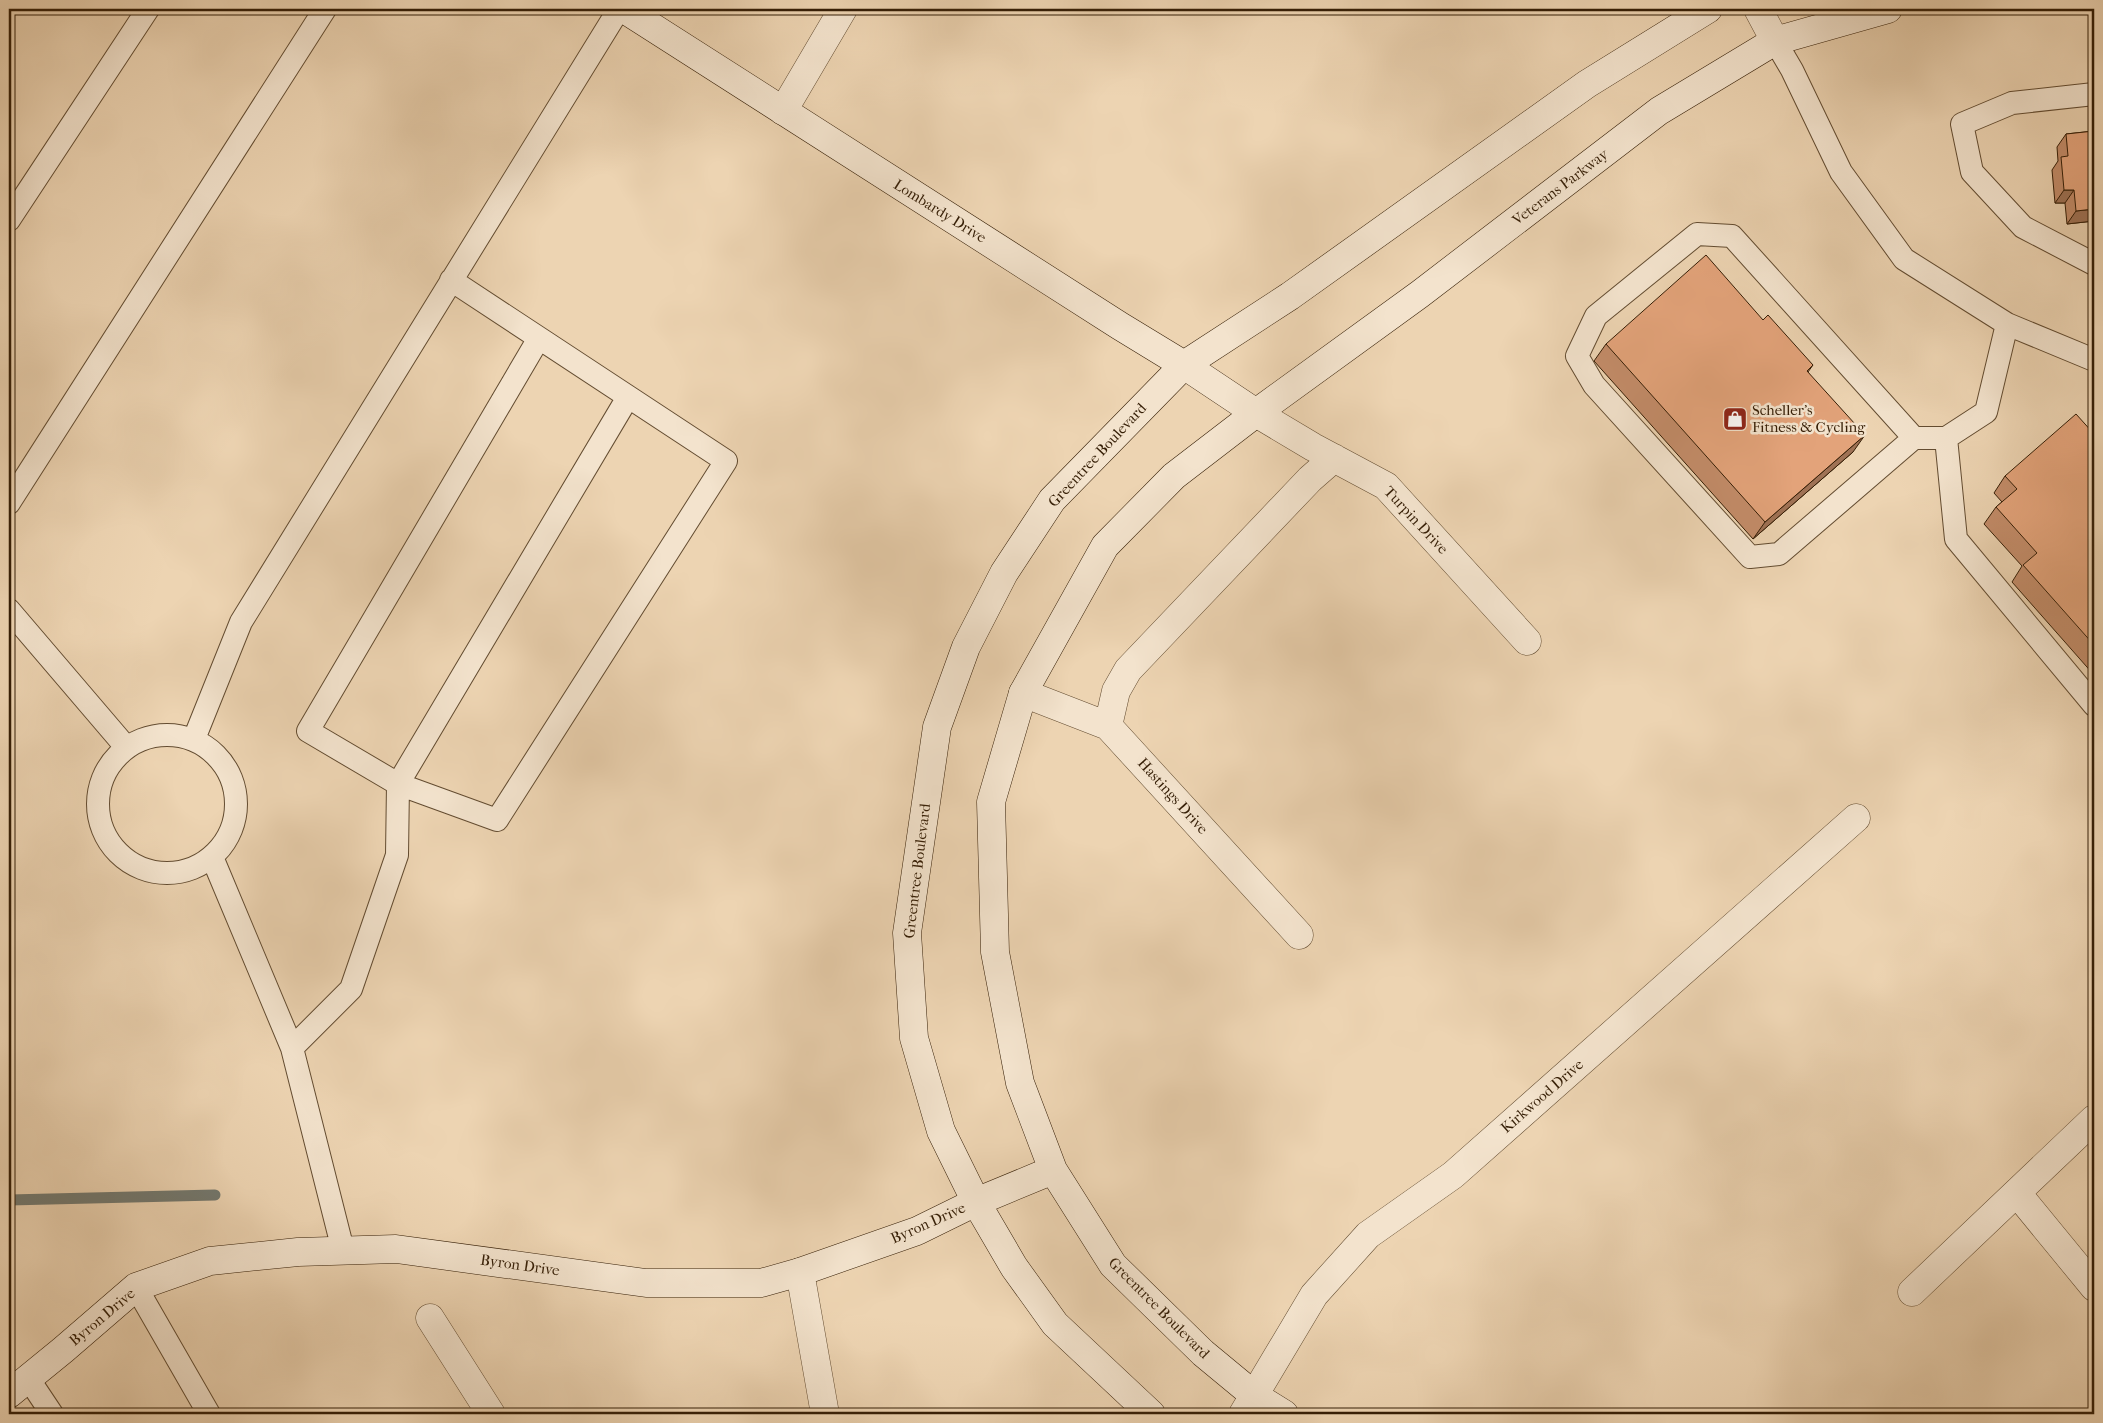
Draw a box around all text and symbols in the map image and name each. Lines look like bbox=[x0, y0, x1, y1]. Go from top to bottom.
street label: Veterans Parkway bbox=[1508, 144, 1612, 230]
street label: Lombardy Drive bbox=[890, 175, 990, 247]
street label: Greentree Boulevard bbox=[1044, 399, 1150, 511]
place label: Scheller's Fitness & Cycling bbox=[1752, 401, 1866, 436]
shop icon: Scheller's Fitness & Cycling bbox=[1722, 406, 1748, 432]
street label: Turpin Drive bbox=[1380, 482, 1452, 558]
street label: Hastings Drive bbox=[1134, 754, 1212, 838]
street label: Greentree Boulevard bbox=[900, 802, 934, 939]
street label: Kirkwood Drive bbox=[1497, 1055, 1587, 1137]
street label: Byron Drive bbox=[888, 1198, 969, 1248]
street label: Byron Drive bbox=[479, 1251, 561, 1280]
street label: Greentree Boulevard bbox=[1105, 1254, 1214, 1363]
street label: Byron Drive bbox=[66, 1284, 139, 1350]

